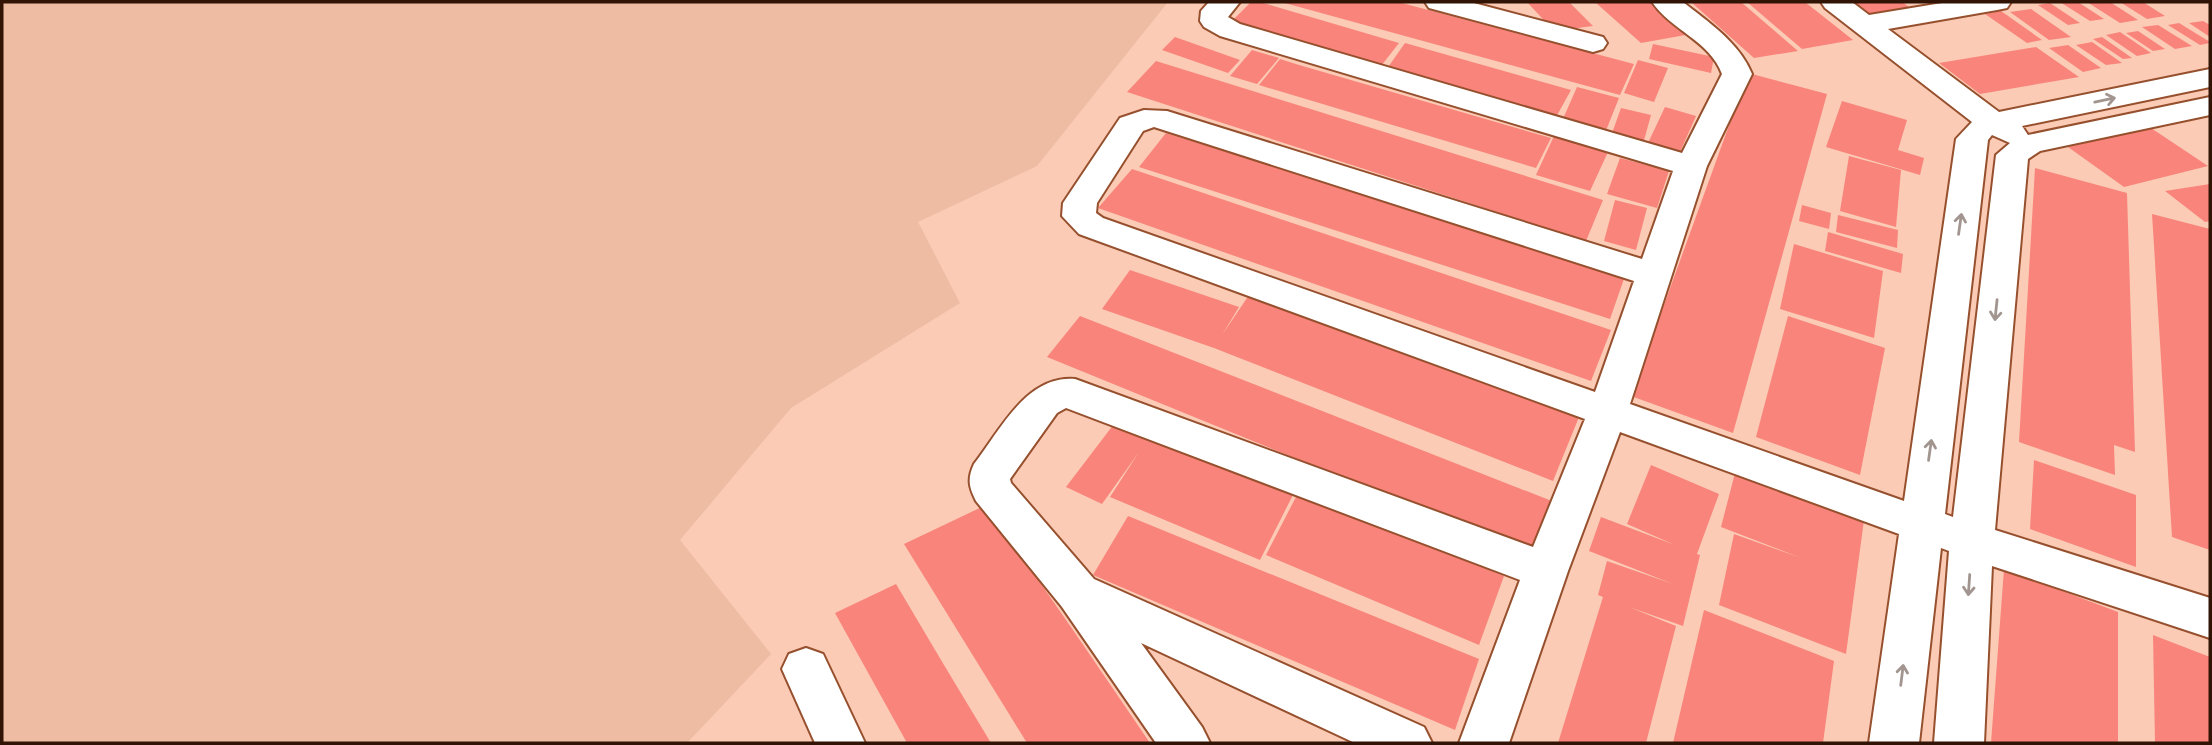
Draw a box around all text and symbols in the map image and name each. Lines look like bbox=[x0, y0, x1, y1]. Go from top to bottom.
one-way arrow bbox=[2093, 92, 2116, 106]
one-way arrow bbox=[1954, 213, 1967, 236]
one-way arrow bbox=[1989, 298, 2002, 321]
one-way arrow bbox=[1924, 439, 1937, 462]
one-way arrow bbox=[1962, 574, 1975, 596]
one-way arrow bbox=[1896, 665, 1909, 687]

